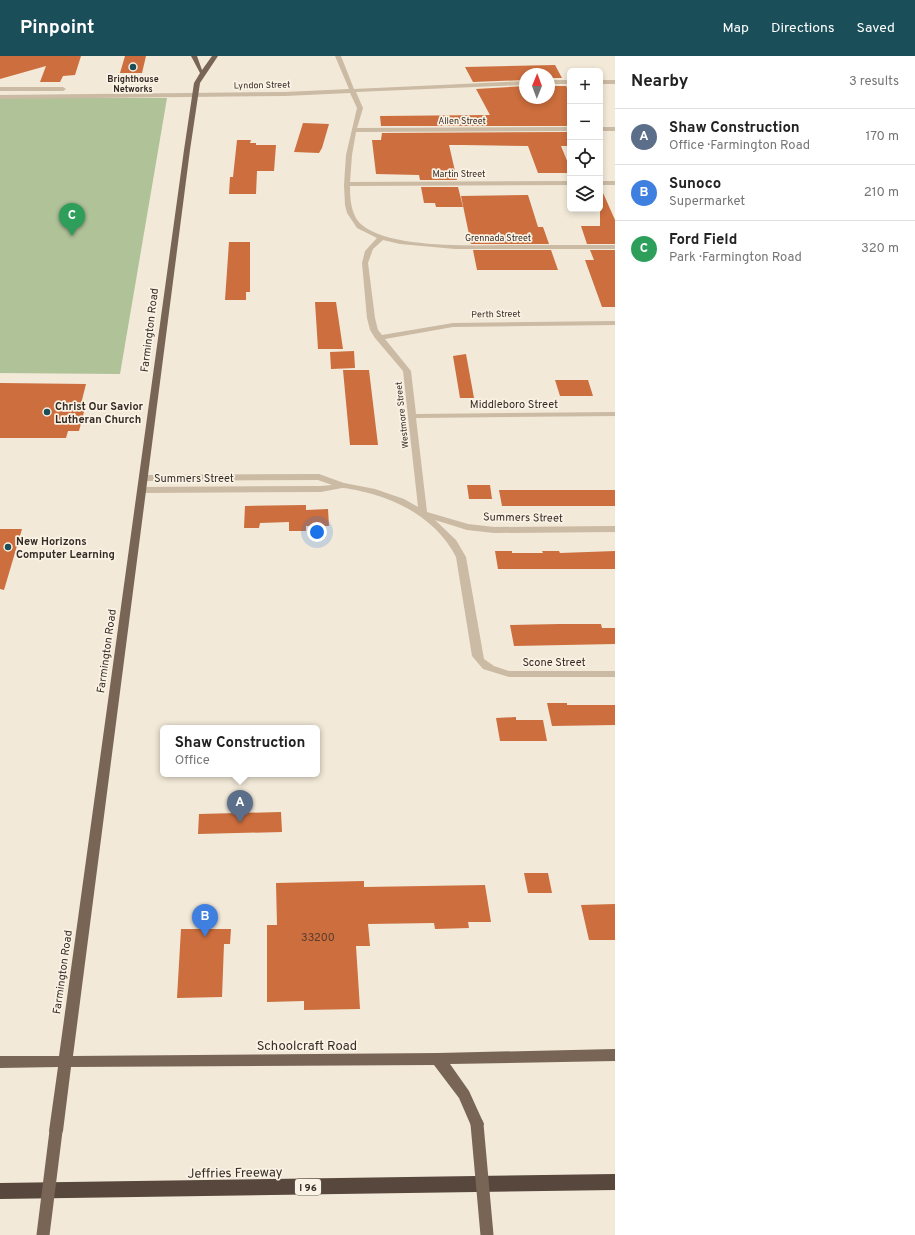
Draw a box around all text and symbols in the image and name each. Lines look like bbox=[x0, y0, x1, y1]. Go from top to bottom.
text: Pinpoint bbox=[20, 16, 95, 40]
text: Map bbox=[723, 20, 749, 37]
text: Directions bbox=[771, 20, 835, 37]
text: Saved bbox=[857, 20, 895, 37]
marker: Brighthouse Networks bbox=[128, 62, 138, 72]
north arrow bbox=[519, 68, 555, 104]
map controls bbox=[567, 68, 603, 212]
button: + bbox=[567, 68, 603, 104]
text: Nearby bbox=[631, 71, 688, 93]
place label: Brighthouse Networks bbox=[107, 74, 159, 95]
text: 3 results bbox=[849, 74, 899, 90]
street label: Lyndon Street bbox=[234, 80, 290, 91]
button: − bbox=[567, 104, 603, 140]
street label: Allen Street bbox=[438, 116, 486, 127]
text: Shaw Construction bbox=[669, 119, 800, 138]
text: A bbox=[639, 129, 649, 145]
text: 170 m bbox=[865, 129, 899, 145]
text: Office · Farmington Road bbox=[669, 138, 810, 154]
button: locate bbox=[567, 140, 603, 176]
street label: Martin Street bbox=[433, 169, 485, 180]
text: Sunoco bbox=[669, 175, 721, 194]
button: layers bbox=[567, 176, 603, 212]
text: B bbox=[640, 185, 648, 201]
text: 210 m bbox=[864, 185, 899, 201]
text: Supermarket bbox=[669, 194, 745, 210]
pin: C bbox=[59, 203, 85, 236]
text: Ford Field bbox=[669, 231, 737, 250]
street label: Grennada Street bbox=[465, 233, 531, 244]
text: C bbox=[640, 241, 648, 257]
text: 320 m bbox=[861, 241, 899, 257]
text: Park · Farmington Road bbox=[669, 250, 802, 266]
street label: Farmington Road bbox=[138, 287, 162, 373]
street label: Perth Street bbox=[471, 309, 521, 320]
street label: Westmore Street bbox=[394, 381, 411, 449]
street label: Middleboro Street bbox=[470, 398, 558, 412]
place label: Christ Our Savior Lutheran Church bbox=[55, 400, 144, 427]
marker: Christ Our Savior Lutheran Church bbox=[42, 407, 52, 417]
street label: Summers Street bbox=[154, 472, 234, 486]
street label: Summers Street bbox=[483, 510, 563, 526]
your location bbox=[307, 522, 327, 542]
place label: New Horizons Computer Learning bbox=[16, 535, 115, 562]
marker: New Horizons Computer Learning bbox=[3, 542, 13, 552]
street label: Farmington Road bbox=[94, 608, 120, 694]
street label: Scone Street bbox=[522, 656, 586, 670]
popup bbox=[160, 725, 320, 777]
text: Shaw Construction bbox=[175, 734, 305, 753]
text: Office bbox=[175, 753, 210, 769]
pin: A bbox=[227, 790, 253, 823]
pin: B bbox=[192, 904, 218, 937]
street label: Farmington Road bbox=[50, 929, 76, 1015]
house number: 33200 bbox=[301, 931, 335, 945]
street label: Schoolcraft Road bbox=[257, 1039, 357, 1055]
street label: Jeffries Freeway bbox=[187, 1165, 283, 1183]
road number: I 96 bbox=[295, 1179, 321, 1195]

